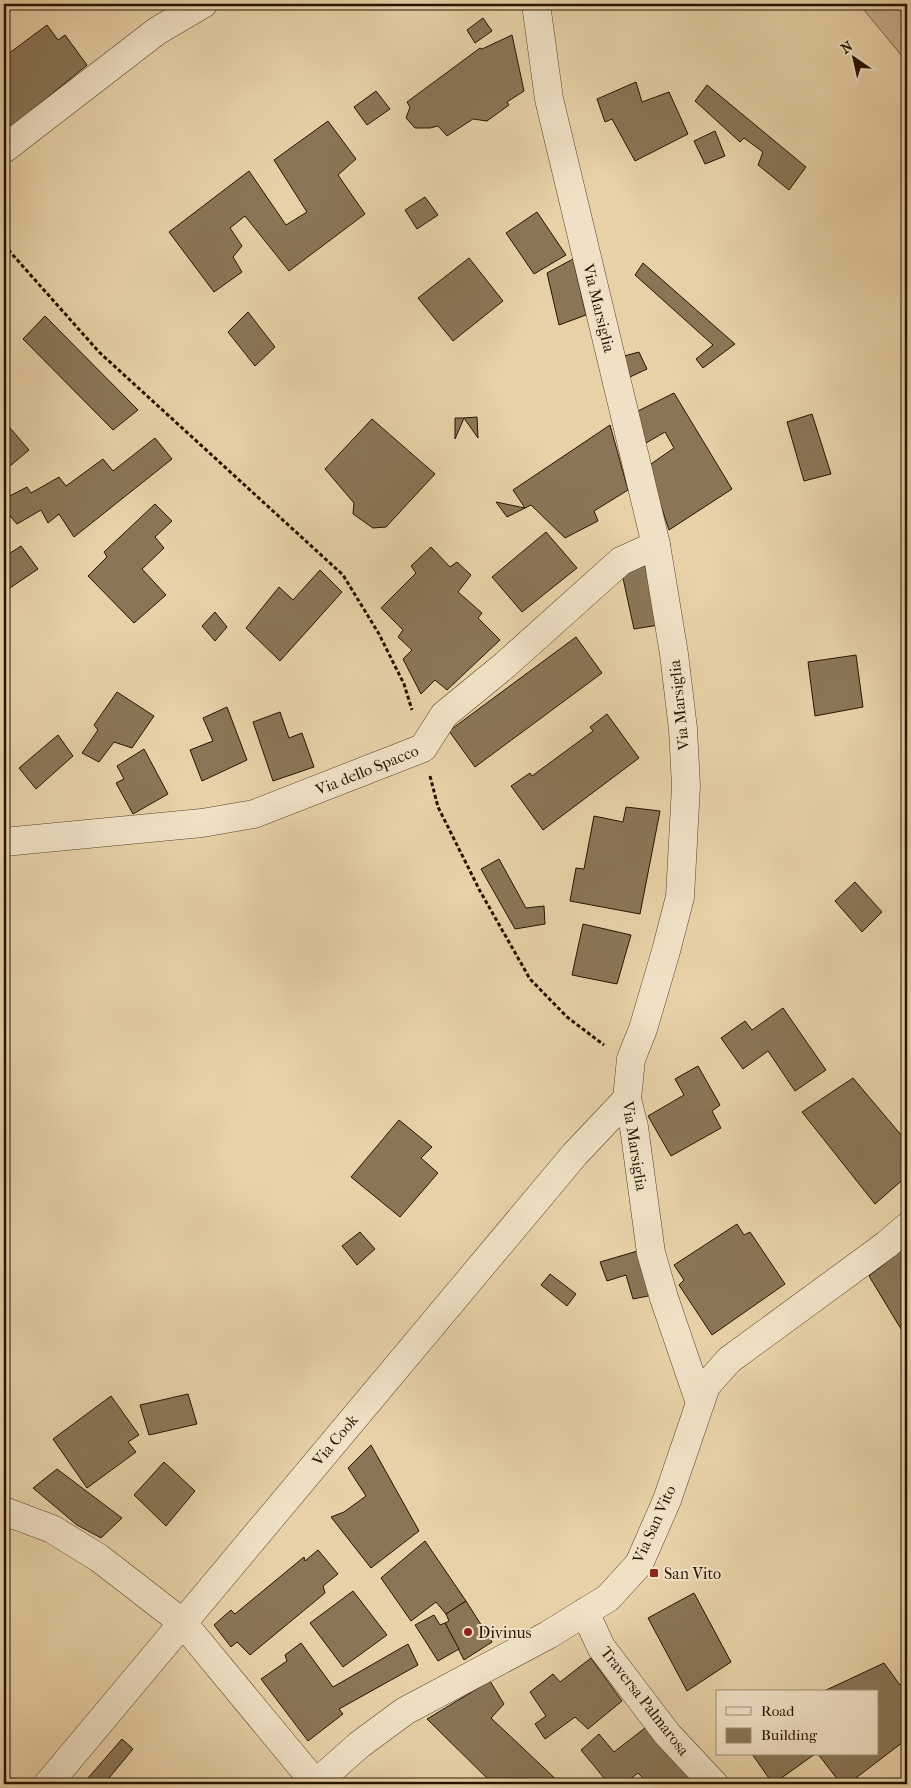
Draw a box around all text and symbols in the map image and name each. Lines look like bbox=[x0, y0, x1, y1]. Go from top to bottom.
north arrow bbox=[828, 32, 878, 82]
text: N bbox=[838, 37, 856, 58]
street label: Via Marsiglia bbox=[579, 261, 619, 355]
street label: Via Marsiglia bbox=[665, 658, 693, 752]
street label: Via dello Spacco bbox=[312, 741, 421, 800]
street label: Via Marsiglia bbox=[618, 1099, 652, 1193]
street label: Via Cook bbox=[307, 1410, 362, 1470]
street label: Via San Vito bbox=[628, 1482, 680, 1567]
place label: San Vito bbox=[664, 1564, 721, 1583]
marker: San Vito bbox=[648, 1567, 660, 1579]
place label: Divinus bbox=[478, 1623, 532, 1642]
marker: Divinus bbox=[462, 1626, 474, 1638]
street label: Traversa Palmarosa bbox=[597, 1643, 694, 1760]
legend bbox=[716, 1690, 878, 1756]
text: Road bbox=[761, 1702, 795, 1720]
text: Building bbox=[761, 1726, 818, 1744]

